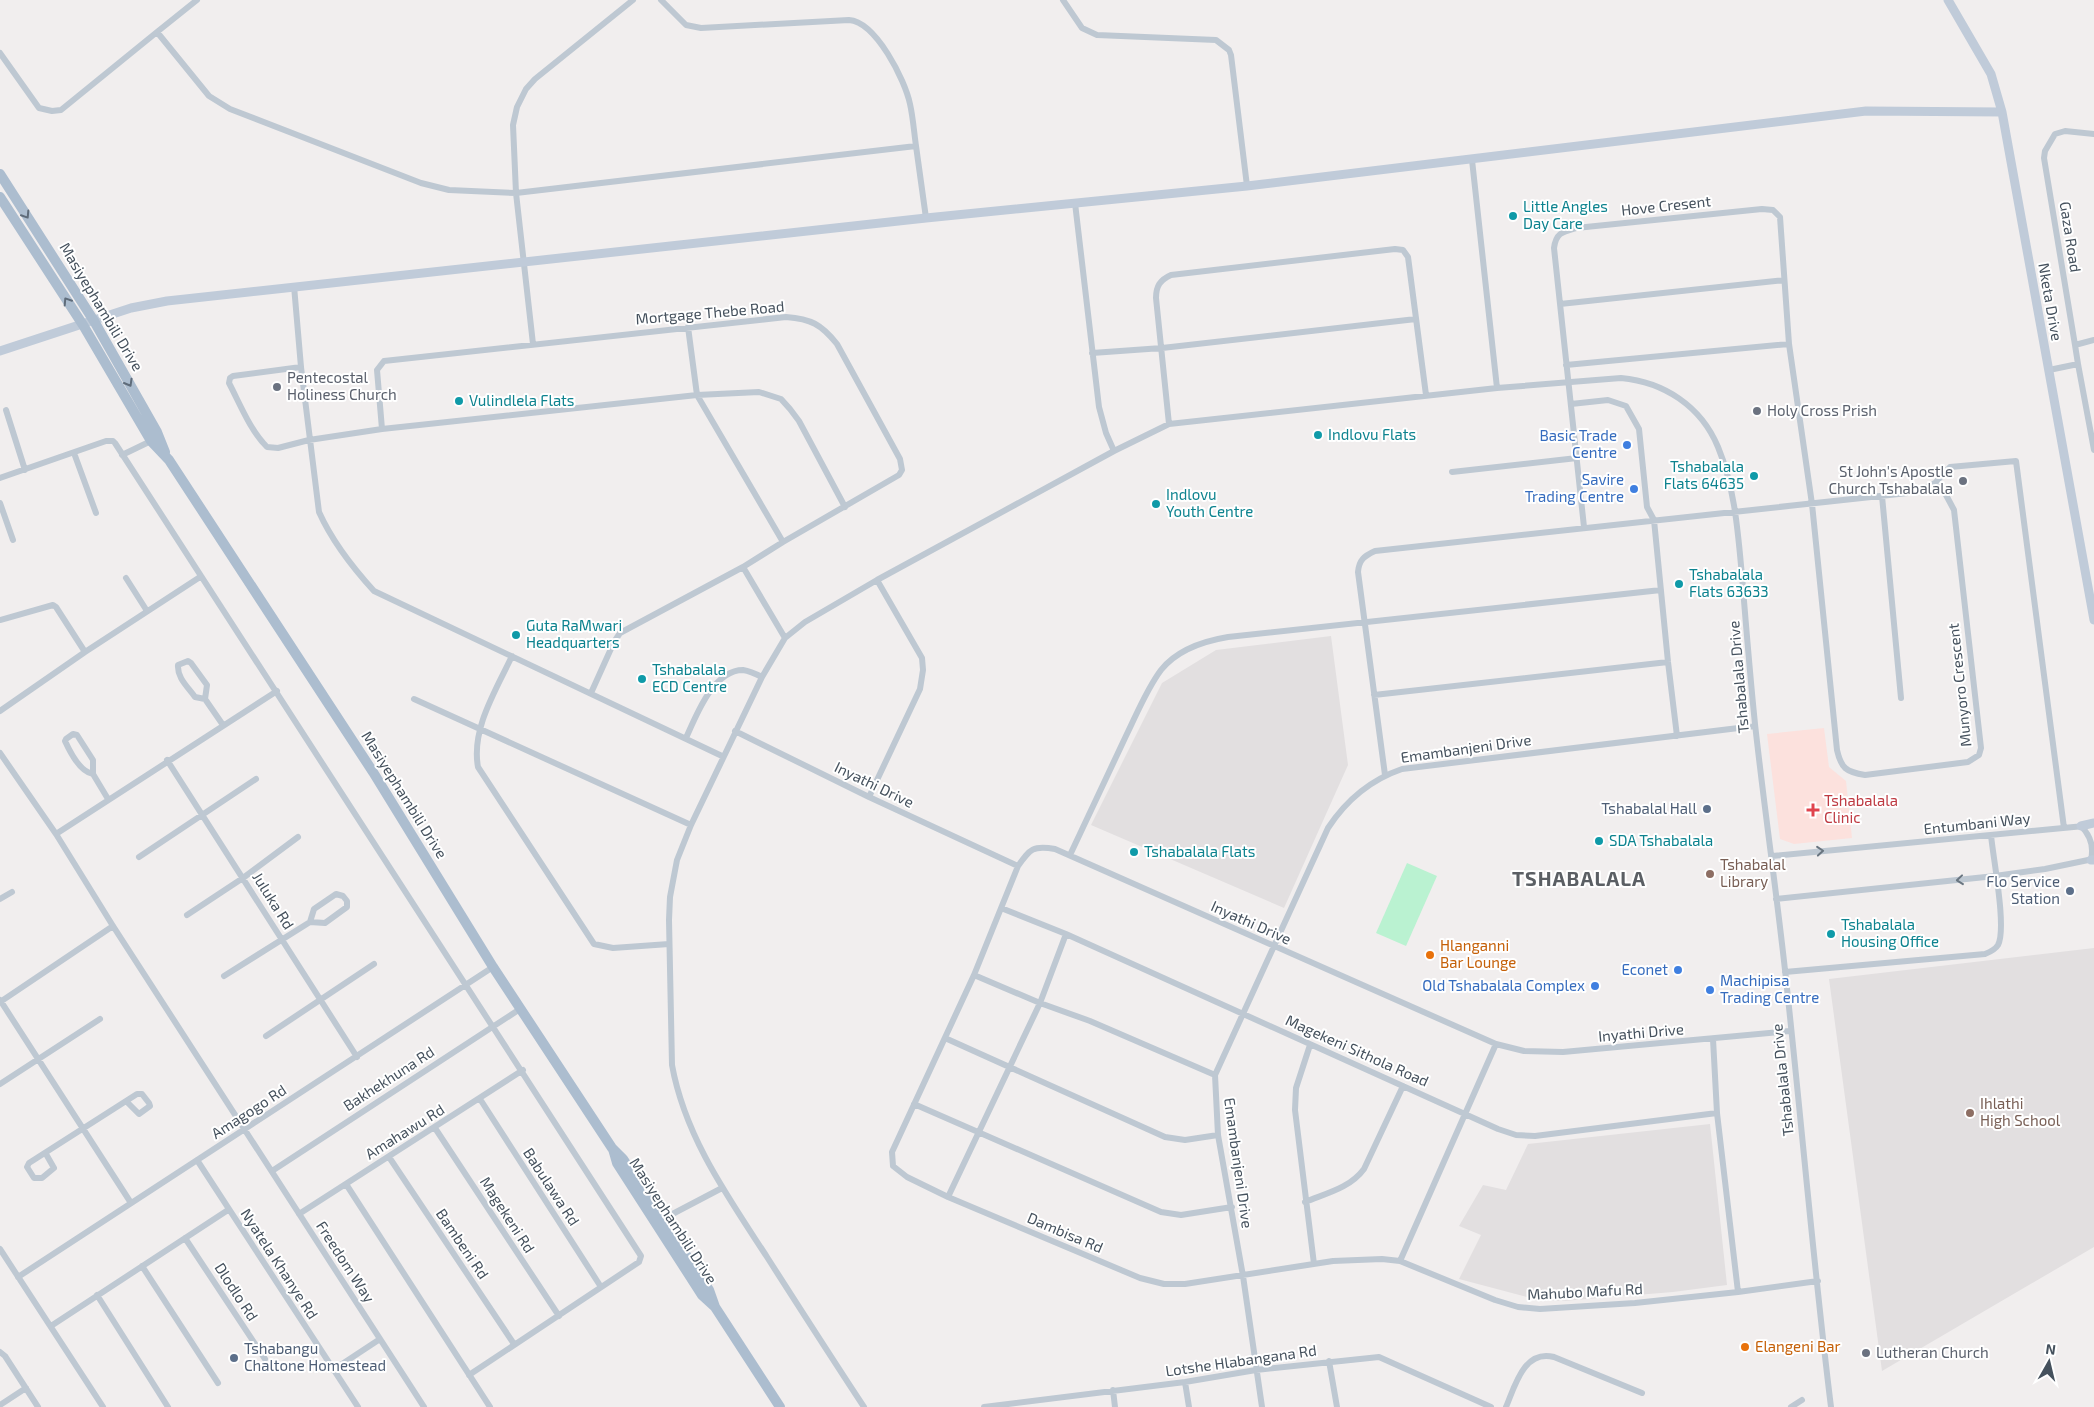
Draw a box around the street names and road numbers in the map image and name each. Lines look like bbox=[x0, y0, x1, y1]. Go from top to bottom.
street label: Hove Cresent bbox=[1620, 191, 1712, 219]
street label: Gaza Road bbox=[2057, 200, 2085, 274]
street label: Masiyephambili Drive bbox=[56, 239, 147, 374]
street label: Nketa Drive bbox=[2035, 261, 2067, 342]
street label: Mortgage Thebe Road bbox=[635, 297, 785, 327]
street label: Tshabalala Drive bbox=[1724, 620, 1752, 734]
street label: Munyoro Crescent bbox=[1944, 622, 1974, 748]
street label: Masiyephambili Drive bbox=[358, 727, 451, 861]
street label: Emambanjeni Drive bbox=[1399, 730, 1532, 767]
street label: Inyathi Drive bbox=[832, 757, 917, 811]
street label: Entumbani Way bbox=[1923, 808, 2031, 838]
street label: Juluka Rd bbox=[249, 869, 298, 932]
street label: Inyathi Drive bbox=[1209, 896, 1294, 948]
street label: Magekeni Sithola Road bbox=[1283, 1010, 1432, 1090]
street label: Inyathi Drive bbox=[1597, 1019, 1684, 1045]
street label: Tshabalala Drive bbox=[1767, 1023, 1797, 1137]
street label: Bakhekhuna Rd bbox=[340, 1042, 437, 1114]
street label: Amagogo Rd bbox=[208, 1080, 289, 1142]
street label: Emambanjeni Drive bbox=[1220, 1096, 1257, 1229]
street label: Amahawu Rd bbox=[362, 1100, 447, 1163]
street label: Babulawa Rd bbox=[520, 1144, 584, 1229]
street label: Masiyephambili Drive bbox=[626, 1154, 721, 1287]
street label: Magekeni Rd bbox=[477, 1173, 539, 1256]
street label: Nyatela Khanye Rd bbox=[237, 1205, 322, 1322]
street label: Bambeni Rd bbox=[433, 1205, 493, 1282]
street label: Dambisa Rd bbox=[1025, 1208, 1106, 1256]
street label: Freedom Way bbox=[313, 1217, 379, 1306]
street label: Dlodlo Rd bbox=[211, 1259, 262, 1324]
street label: Mahubo Mafu Rd bbox=[1527, 1279, 1643, 1303]
street label: Lotshe Hlabangana Rd bbox=[1164, 1340, 1318, 1380]

